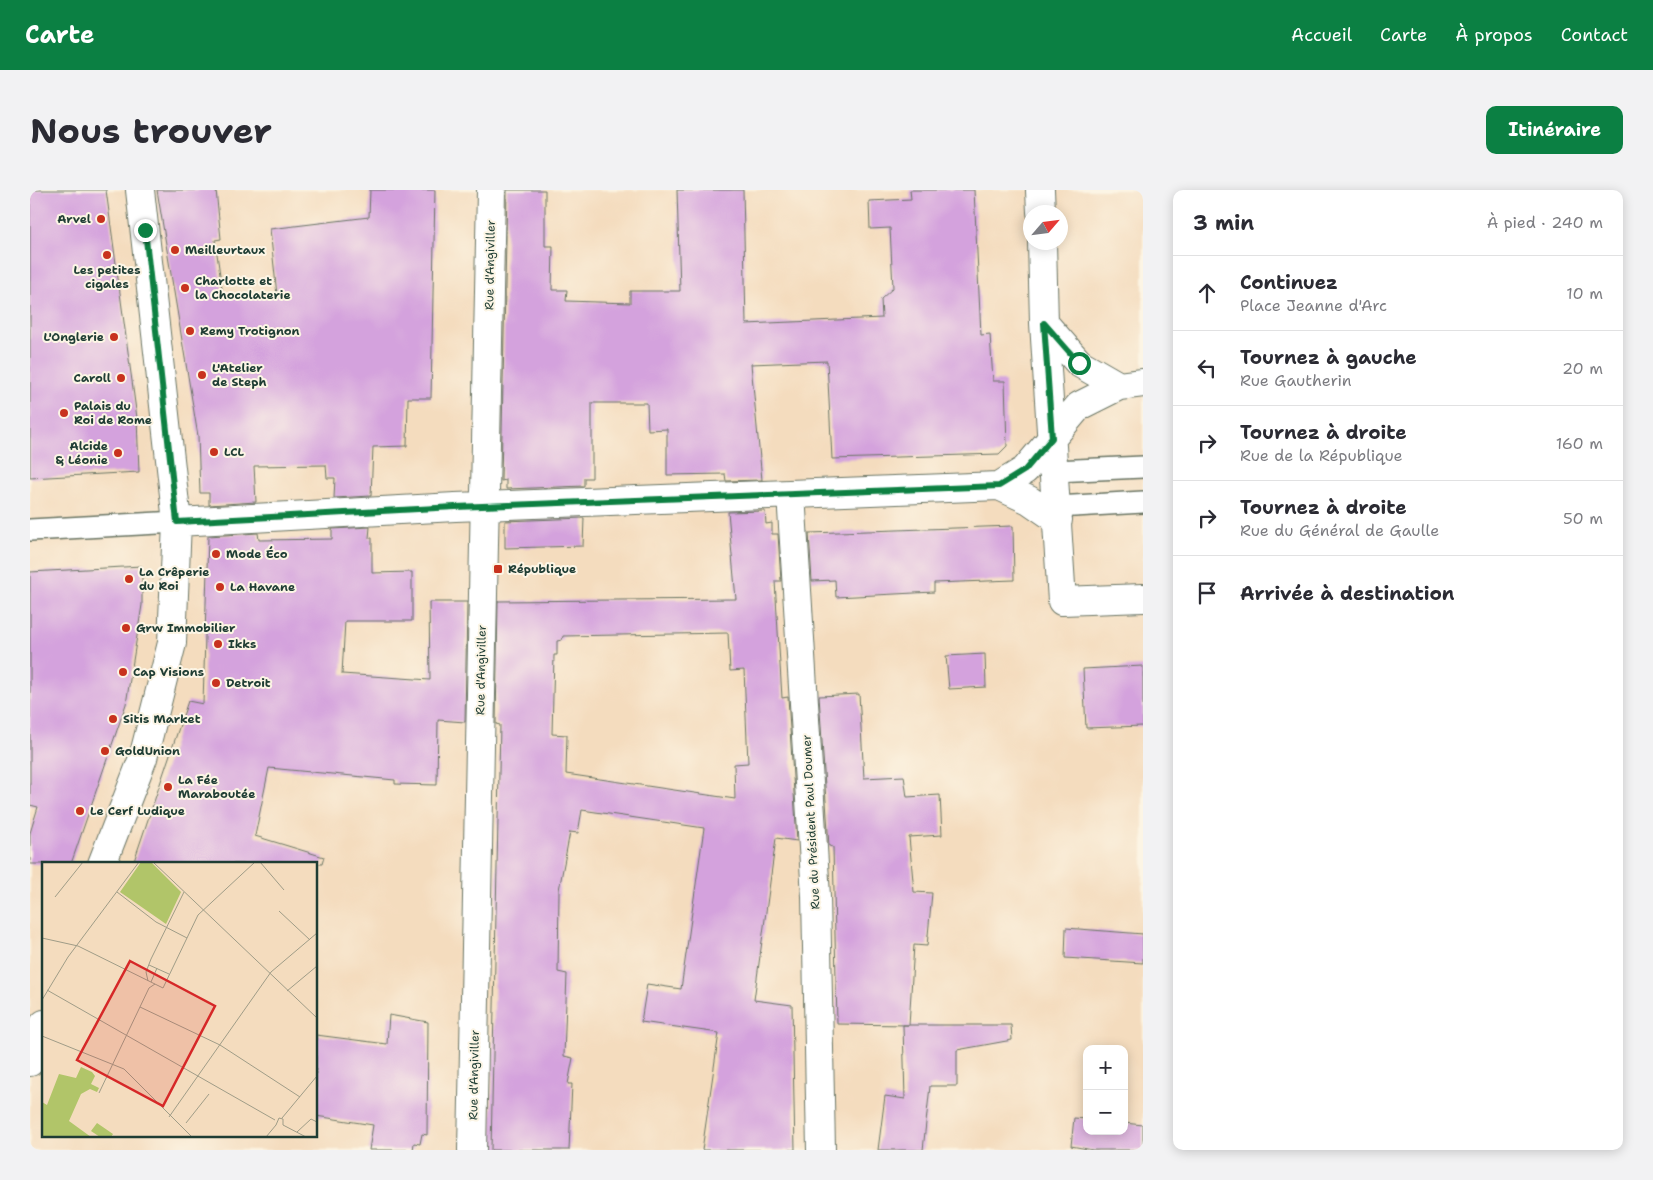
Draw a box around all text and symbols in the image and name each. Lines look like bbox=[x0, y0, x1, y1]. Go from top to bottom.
text: Carte bbox=[25, 19, 94, 51]
text: Accueil bbox=[1291, 23, 1352, 47]
text: Carte bbox=[1380, 23, 1427, 47]
text: À propos bbox=[1455, 23, 1533, 47]
text: Contact bbox=[1561, 23, 1628, 47]
button: Itinéraire bbox=[1486, 106, 1623, 154]
text: Nous trouver bbox=[30, 107, 272, 154]
north arrow bbox=[1023, 205, 1068, 250]
text: 3 min bbox=[1193, 209, 1254, 237]
place label: Arvel bbox=[57, 211, 91, 227]
text: À pied · 240 m bbox=[1487, 212, 1603, 233]
marker: Arvel bbox=[95, 213, 107, 225]
route end bbox=[134, 219, 157, 242]
street label: Rue d'Angiviller bbox=[481, 219, 499, 310]
place label: Meilleurtaux bbox=[185, 242, 265, 258]
marker: Meilleurtaux bbox=[169, 244, 181, 256]
marker: Les petites cigales bbox=[101, 249, 113, 261]
place label: Les petites cigales bbox=[73, 262, 141, 292]
text: Continuez bbox=[1240, 270, 1338, 295]
place label: Charlotte et la Chocolaterie bbox=[195, 273, 291, 303]
icon: ahead bbox=[1193, 279, 1221, 307]
marker: Charlotte et la Chocolaterie bbox=[179, 282, 191, 294]
text: 10 m bbox=[1566, 283, 1603, 304]
text: Place Jeanne d'Arc bbox=[1240, 295, 1387, 316]
place label: Remy Trotignon bbox=[200, 323, 300, 339]
marker: Remy Trotignon bbox=[184, 325, 196, 337]
place label: L'Onglerie bbox=[44, 329, 104, 345]
marker: L'Onglerie bbox=[108, 331, 120, 343]
text: Tournez à gauche bbox=[1240, 345, 1417, 370]
route start bbox=[1068, 352, 1091, 375]
icon: left bbox=[1193, 354, 1221, 382]
text: 20 m bbox=[1562, 358, 1603, 379]
place label: L'Atelier de Steph bbox=[212, 360, 267, 390]
marker: L'Atelier de Steph bbox=[196, 369, 208, 381]
place label: Caroll bbox=[74, 370, 111, 386]
text: Rue Gautherin bbox=[1240, 370, 1352, 391]
marker: Caroll bbox=[115, 372, 127, 384]
place label: Palais du Roi de Rome bbox=[74, 398, 152, 428]
marker: Palais du Roi de Rome bbox=[58, 407, 70, 419]
text: Tournez à droite bbox=[1240, 420, 1407, 445]
icon: right bbox=[1193, 429, 1221, 457]
text: 160 m bbox=[1556, 433, 1603, 454]
place label: Alcide & Léonie bbox=[56, 438, 108, 468]
place label: LCL bbox=[224, 444, 245, 460]
text: Rue de la République bbox=[1240, 445, 1403, 466]
marker: LCL bbox=[208, 446, 220, 458]
marker: Alcide & Léonie bbox=[112, 447, 124, 459]
text: Tournez à droite bbox=[1240, 495, 1407, 520]
icon: right bbox=[1193, 504, 1221, 532]
text: 50 m bbox=[1563, 508, 1603, 529]
text: Rue du Général de Gaulle bbox=[1240, 520, 1439, 541]
place label: Mode Éco bbox=[226, 546, 288, 562]
marker: Mode Éco bbox=[210, 548, 222, 560]
place label: République bbox=[508, 561, 576, 577]
marker: République bbox=[492, 563, 504, 575]
place label: La Crêperie du Roi bbox=[139, 564, 210, 594]
marker: La Crêperie du Roi bbox=[123, 573, 135, 585]
place label: La Havane bbox=[230, 579, 295, 595]
icon: arrive bbox=[1193, 579, 1221, 607]
marker: La Havane bbox=[214, 581, 226, 593]
text: Arrivée à destination bbox=[1240, 581, 1454, 606]
place label: Grw Immobilier bbox=[136, 620, 236, 636]
marker: Grw Immobilier bbox=[120, 622, 132, 634]
street label: Rue d'Angiviller bbox=[472, 624, 490, 715]
place label: Ikks bbox=[228, 636, 256, 652]
marker: Ikks bbox=[212, 638, 224, 650]
place label: Cap Visions bbox=[133, 664, 204, 680]
marker: Cap Visions bbox=[117, 666, 129, 678]
place label: Detroit bbox=[226, 675, 271, 691]
marker: Detroit bbox=[210, 677, 222, 689]
place label: Sitis Market bbox=[123, 711, 201, 727]
marker: Sitis Market bbox=[107, 713, 119, 725]
street label: Rue du Président Paul Doumer bbox=[798, 734, 824, 910]
place label: GoldUnion bbox=[115, 743, 180, 759]
marker: GoldUnion bbox=[99, 745, 111, 757]
place label: La Fée Maraboutée bbox=[178, 772, 255, 802]
marker: La Fée Maraboutée bbox=[162, 781, 174, 793]
place label: Le Cerf Ludique bbox=[90, 803, 185, 819]
marker: Le Cerf Ludique bbox=[74, 805, 86, 817]
inset map bbox=[42, 862, 318, 1138]
street label: Rue d'Angiviller bbox=[465, 1029, 483, 1120]
map controls bbox=[1083, 1045, 1128, 1135]
button: + bbox=[1083, 1045, 1128, 1090]
button: − bbox=[1083, 1090, 1128, 1135]

